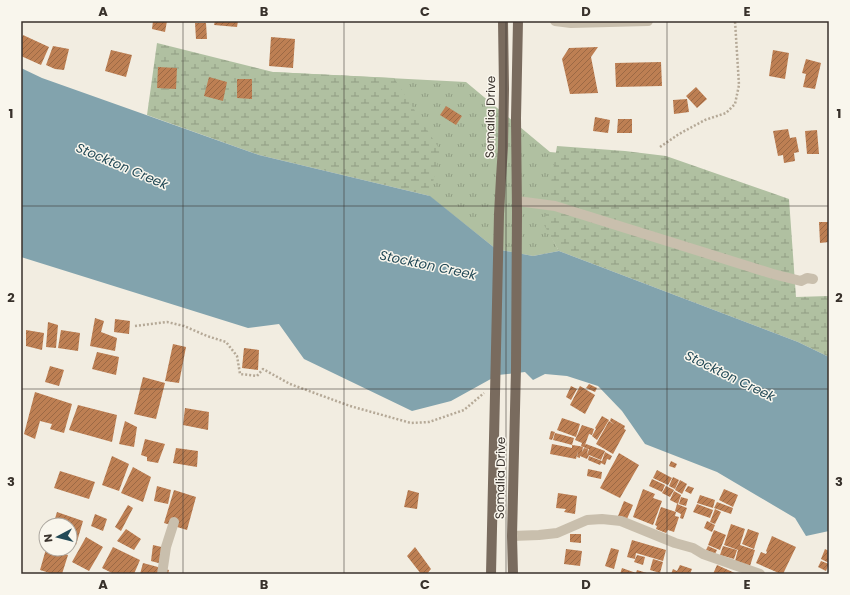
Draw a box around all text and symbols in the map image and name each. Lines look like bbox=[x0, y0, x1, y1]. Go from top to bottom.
text: A bbox=[98, 2, 108, 21]
text: B bbox=[260, 2, 269, 21]
text: C bbox=[420, 2, 430, 21]
text: D bbox=[581, 2, 591, 21]
text: E bbox=[743, 2, 751, 21]
street label: Somalia Drive bbox=[481, 76, 499, 158]
text: 1 bbox=[9, 104, 13, 123]
text: 1 bbox=[837, 104, 841, 123]
water label: Stockton Creek bbox=[73, 138, 172, 194]
water label: Stockton Creek bbox=[378, 246, 479, 285]
text: 2 bbox=[7, 288, 15, 307]
text: 2 bbox=[835, 288, 843, 307]
water label: Stockton Creek bbox=[682, 346, 779, 407]
street label: Somalia Drive bbox=[491, 437, 509, 519]
text: 3 bbox=[7, 472, 15, 491]
text: 3 bbox=[835, 472, 843, 491]
north arrow bbox=[38, 517, 78, 557]
text: N bbox=[40, 533, 57, 543]
text: A bbox=[98, 575, 108, 594]
text: B bbox=[260, 575, 269, 594]
text: C bbox=[420, 575, 430, 594]
text: D bbox=[581, 575, 591, 594]
text: E bbox=[743, 575, 751, 594]

